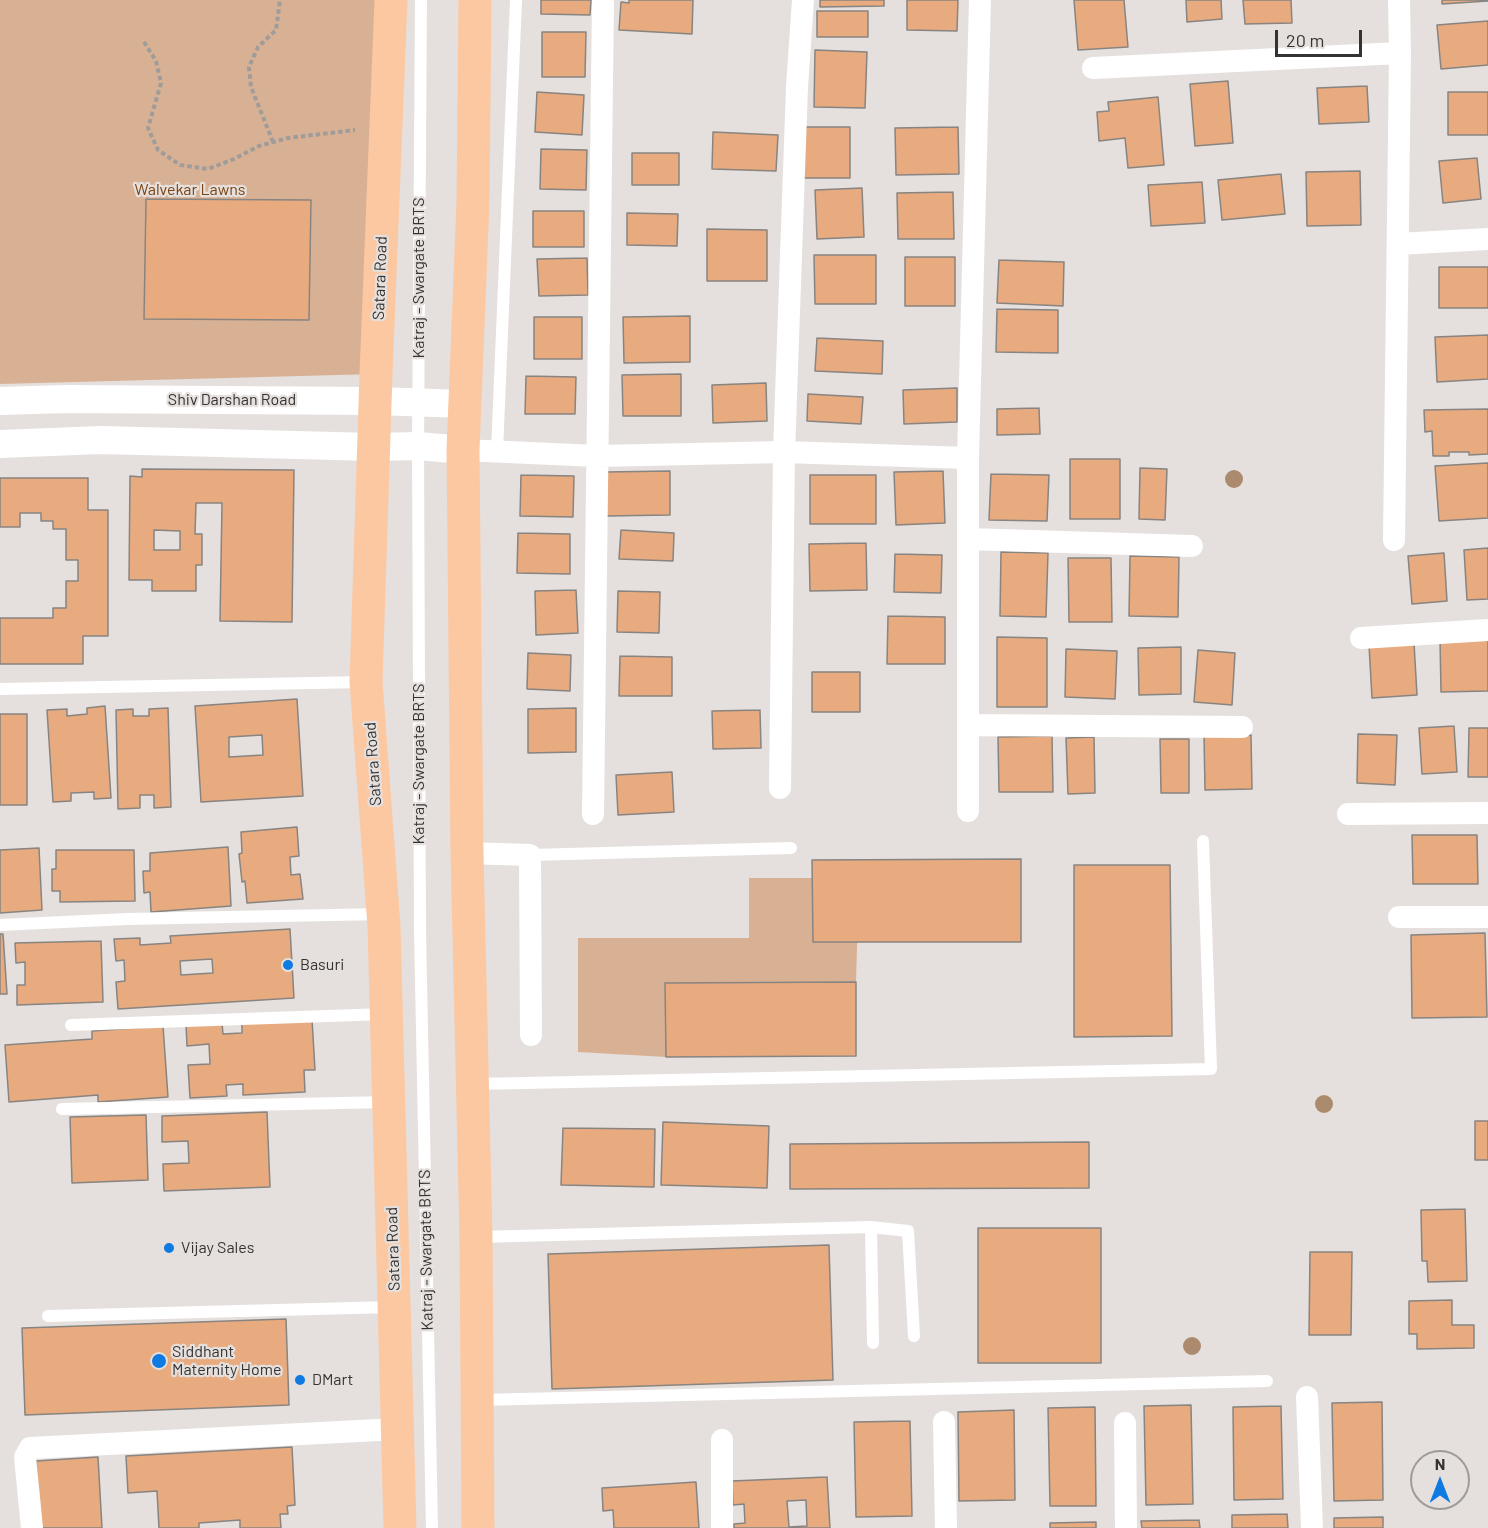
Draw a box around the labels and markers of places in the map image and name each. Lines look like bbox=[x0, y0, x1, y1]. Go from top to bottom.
place label: Basuri bbox=[300, 955, 344, 975]
marker: Basuri bbox=[281, 958, 295, 972]
place label: Vijay Sales bbox=[181, 1238, 254, 1258]
marker: Vijay Sales bbox=[162, 1241, 176, 1255]
place label: Siddhant Maternity Home bbox=[172, 1342, 281, 1380]
marker: Siddhant Maternity Home bbox=[150, 1352, 168, 1370]
place label: DMart bbox=[312, 1370, 353, 1390]
marker: DMart bbox=[293, 1373, 307, 1387]

